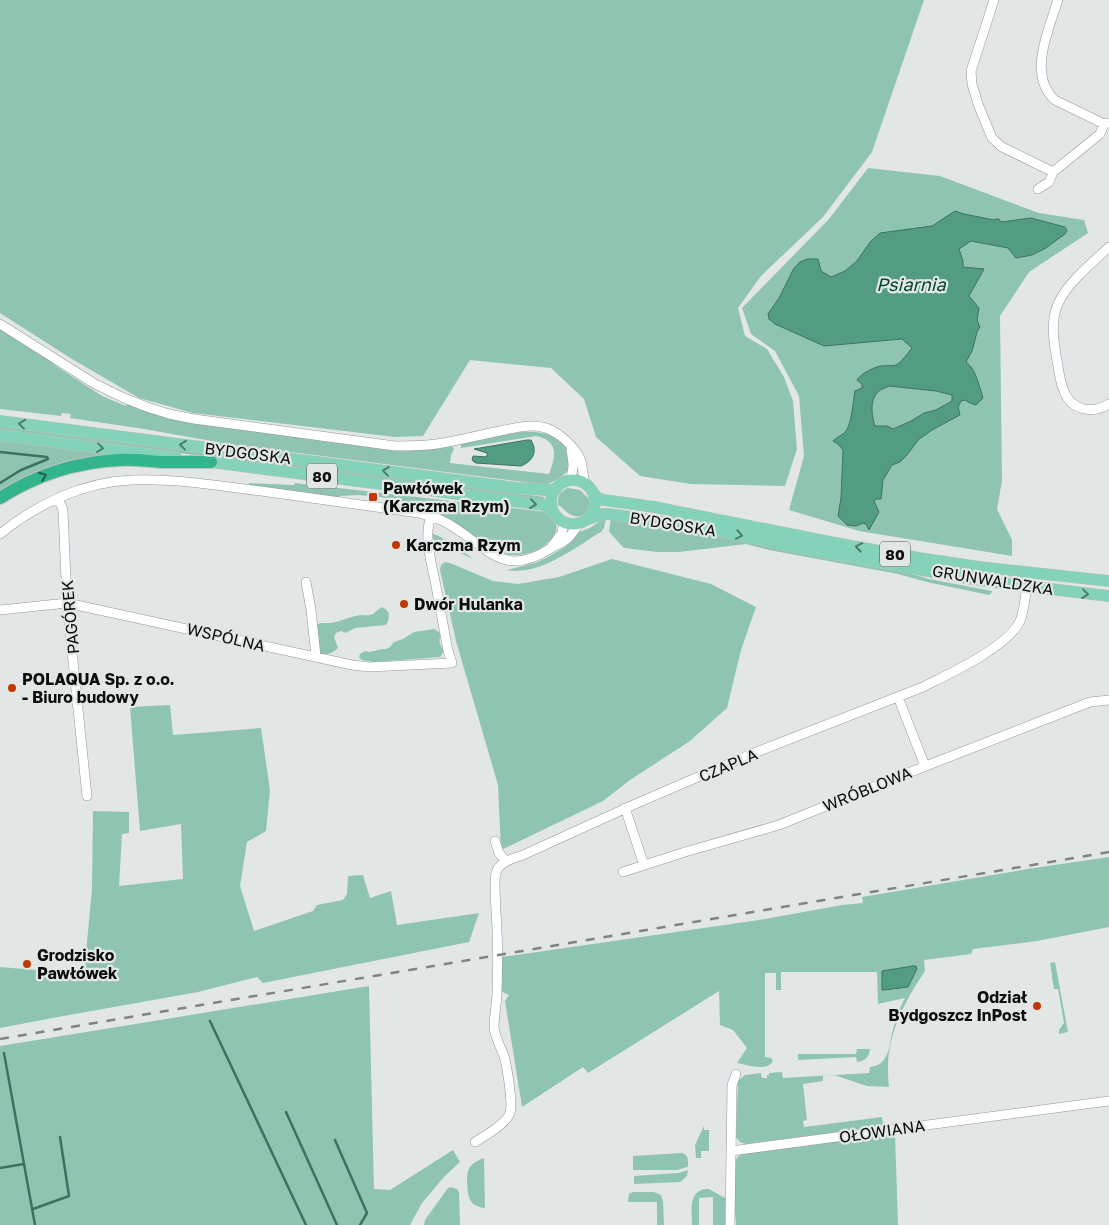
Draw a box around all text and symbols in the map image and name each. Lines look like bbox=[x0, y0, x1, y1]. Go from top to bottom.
water label: Psiarnia bbox=[876, 273, 947, 295]
one-way arrow bbox=[18, 419, 26, 430]
street label: BYDGOSKA bbox=[204, 438, 293, 468]
one-way arrow bbox=[178, 440, 187, 450]
one-way arrow bbox=[96, 442, 105, 452]
road number: 80 bbox=[307, 464, 337, 488]
one-way arrow bbox=[382, 466, 390, 477]
one-way arrow bbox=[38, 472, 47, 482]
place label: Pawłówek (Karczma Rzym) bbox=[383, 478, 510, 516]
marker: Pawłówek (Karczma Rzym) bbox=[367, 491, 379, 503]
one-way arrow bbox=[529, 498, 537, 509]
street label: BYDGOSKA bbox=[628, 507, 718, 541]
one-way arrow bbox=[734, 530, 743, 540]
place label: Karczma Rzym bbox=[406, 535, 520, 555]
marker: Karczma Rzym bbox=[390, 539, 402, 551]
road number: 80 bbox=[880, 542, 910, 566]
one-way arrow bbox=[854, 543, 863, 553]
street label: GRUNWALDZKA bbox=[931, 561, 1055, 600]
street label: PAGÓREK bbox=[57, 579, 83, 655]
one-way arrow bbox=[1081, 588, 1089, 599]
place label: Dwór Hulanka bbox=[414, 594, 523, 614]
marker: Dwór Hulanka bbox=[398, 598, 410, 610]
street label: WSPÓLNA bbox=[185, 618, 267, 656]
place label: POLAQUA Sp. z o.o. - Biuro budowy bbox=[22, 669, 175, 707]
marker: POLAQUA Sp. z o.o. - Biuro budowy bbox=[6, 682, 18, 694]
street label: CZAPLA bbox=[696, 744, 761, 786]
street label: WRÓBLOWA bbox=[820, 762, 915, 816]
place label: Grodzisko Pawłówek bbox=[37, 945, 118, 983]
marker: Grodzisko Pawłówek bbox=[21, 958, 33, 970]
place label: Odział Bydgoszcz InPost bbox=[888, 987, 1027, 1025]
marker: Odział Bydgoszcz InPost bbox=[1031, 1000, 1043, 1012]
street label: OŁOWIANA bbox=[838, 1115, 926, 1147]

